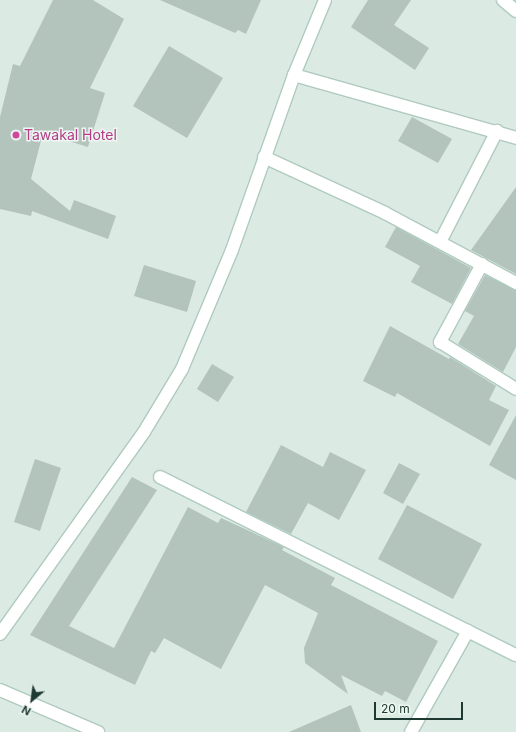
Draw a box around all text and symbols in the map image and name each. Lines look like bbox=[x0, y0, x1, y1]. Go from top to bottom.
place label: Tawakal Hotel bbox=[24, 127, 117, 143]
marker: Tawakal Hotel bbox=[11, 130, 21, 140]
north arrow bbox=[12, 680, 52, 720]
scale bar bbox=[376, 694, 465, 720]
text: 20 m bbox=[381, 701, 410, 716]
text: N bbox=[19, 702, 33, 719]

